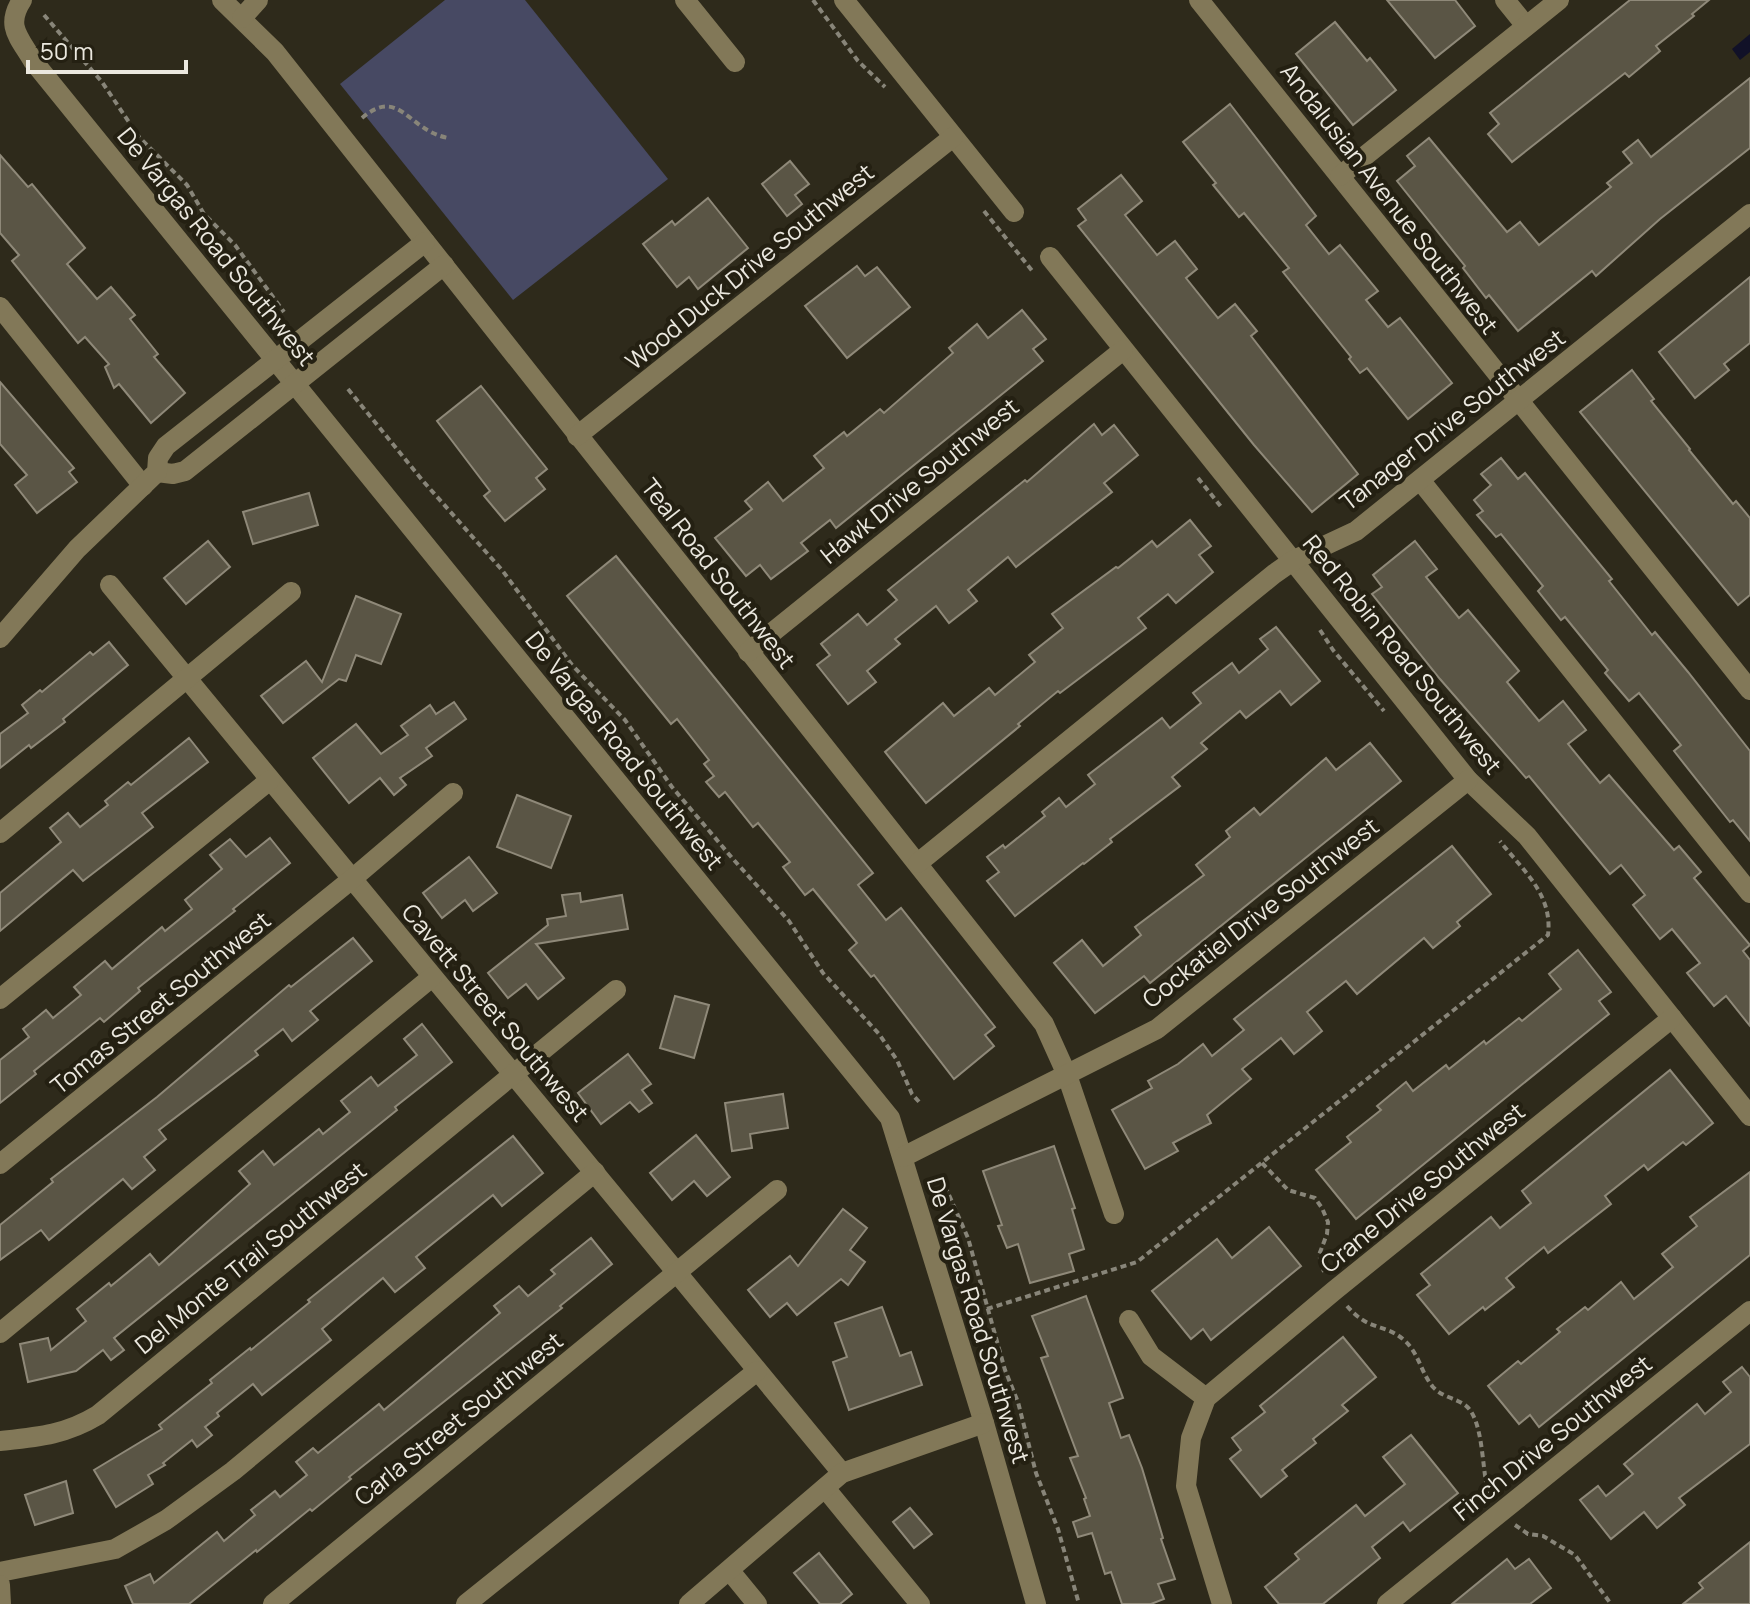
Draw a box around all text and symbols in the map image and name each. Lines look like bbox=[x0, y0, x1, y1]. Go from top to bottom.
scale bar bbox=[28, 24, 186, 74]
text: 50 m bbox=[40, 34, 94, 67]
street label: Andalusian Avenue Southwest bbox=[1274, 56, 1506, 340]
street label: De Vargas Road Southwest bbox=[110, 120, 324, 372]
street label: Wood Duck Drive Southwest bbox=[618, 155, 880, 377]
street label: Tanager Drive Southwest bbox=[1333, 321, 1571, 517]
street label: Hawk Drive Southwest bbox=[813, 390, 1025, 570]
street label: Teal Road Southwest bbox=[634, 471, 804, 675]
street label: Red Robin Road Southwest bbox=[1296, 527, 1510, 781]
street label: De Vargas Road Southwest bbox=[518, 624, 732, 876]
street label: Cockatiel Drive Southwest bbox=[1135, 809, 1385, 1015]
street label: Cavett Street Southwest bbox=[395, 896, 597, 1128]
street label: Tomas Street Southwest bbox=[43, 903, 277, 1101]
street label: Crane Drive Southwest bbox=[1313, 1094, 1531, 1280]
street label: Del Monte Trail Southwest bbox=[127, 1153, 373, 1361]
street label: De Vargas Road Southwest bbox=[920, 1173, 1038, 1467]
street label: Carla Street Southwest bbox=[347, 1324, 569, 1512]
street label: Finch Drive Southwest bbox=[1446, 1347, 1658, 1527]

